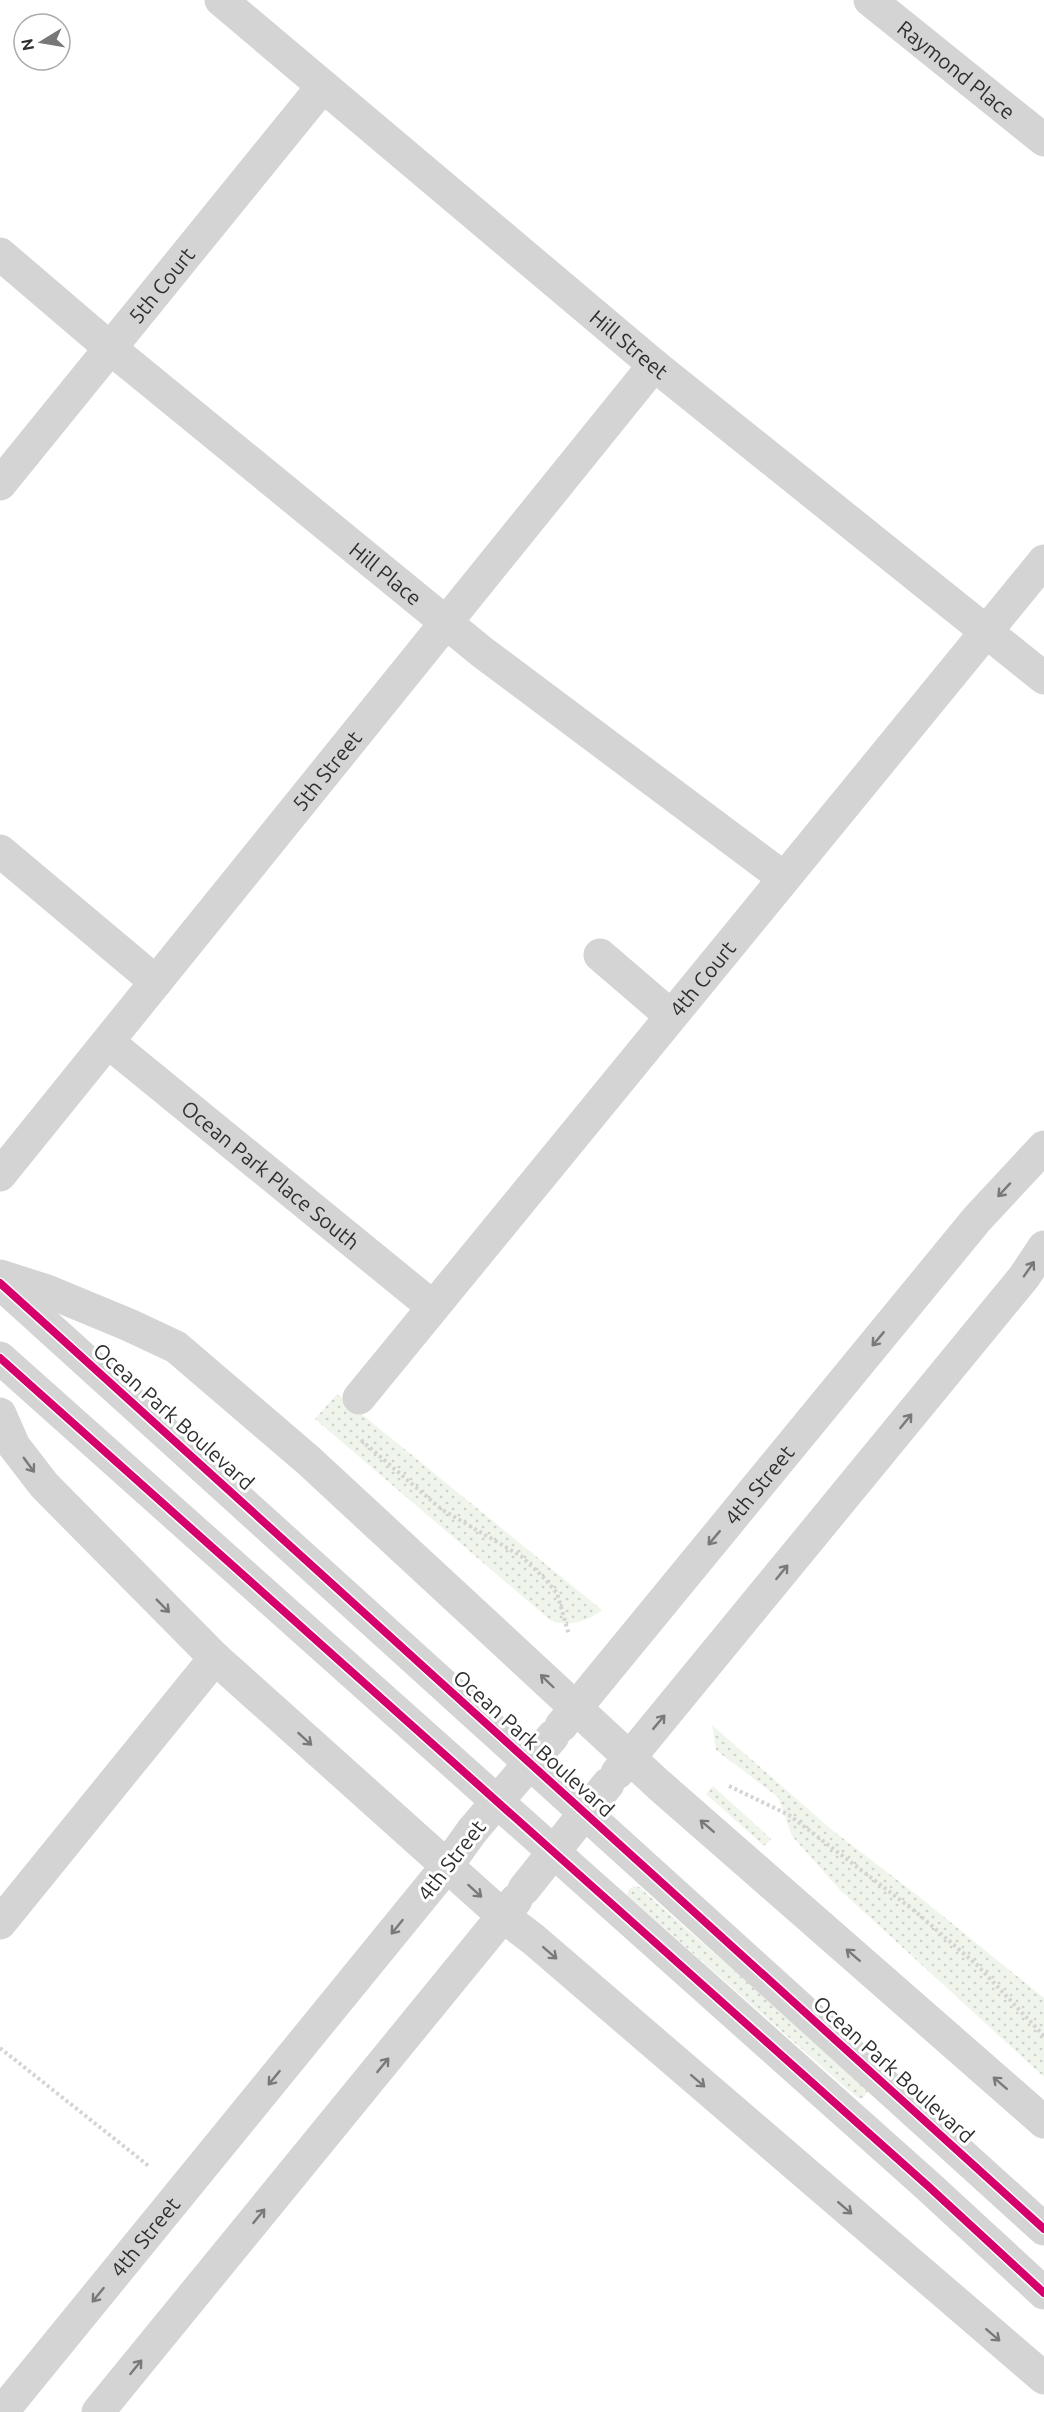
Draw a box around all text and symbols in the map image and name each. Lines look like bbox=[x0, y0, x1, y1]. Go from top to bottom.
north arrow bbox=[12, 12, 72, 72]
street label: Raymond Place bbox=[893, 15, 1020, 124]
text: N bbox=[17, 37, 37, 52]
street label: 5th Court bbox=[124, 243, 199, 328]
street label: Hill Street bbox=[586, 305, 673, 384]
street label: Hill Place bbox=[345, 537, 427, 610]
street label: 5th Street bbox=[287, 726, 366, 815]
street label: 4th Court bbox=[664, 936, 740, 1021]
street label: Ocean Park Place South bbox=[177, 1095, 365, 1254]
one-way arrow bbox=[997, 1182, 1011, 1197]
one-way arrow bbox=[1023, 1262, 1035, 1278]
one-way arrow bbox=[872, 1330, 885, 1346]
street label: Ocean Park Boulevard bbox=[89, 1338, 259, 1494]
one-way arrow bbox=[899, 1413, 912, 1429]
street label: 4th Street bbox=[719, 1440, 799, 1529]
one-way arrow bbox=[22, 1456, 35, 1472]
one-way arrow bbox=[708, 1530, 721, 1546]
one-way arrow bbox=[776, 1564, 789, 1580]
one-way arrow bbox=[156, 1598, 171, 1613]
street label: Ocean Park Boulevard bbox=[449, 1665, 619, 1821]
one-way arrow bbox=[540, 1674, 555, 1688]
one-way arrow bbox=[652, 1715, 665, 1731]
one-way arrow bbox=[297, 1732, 312, 1746]
street label: 4th Street bbox=[412, 1815, 490, 1905]
one-way arrow bbox=[700, 1819, 715, 1833]
one-way arrow bbox=[468, 1884, 483, 1898]
one-way arrow bbox=[390, 1919, 403, 1935]
one-way arrow bbox=[542, 1947, 558, 1960]
one-way arrow bbox=[846, 1948, 861, 1962]
street label: Ocean Park Boulevard bbox=[809, 1991, 979, 2147]
one-way arrow bbox=[376, 2057, 389, 2073]
one-way arrow bbox=[267, 2070, 280, 2086]
one-way arrow bbox=[689, 2073, 705, 2087]
one-way arrow bbox=[993, 2076, 1008, 2090]
street label: 4th Street bbox=[105, 2192, 184, 2281]
one-way arrow bbox=[837, 2201, 853, 2214]
one-way arrow bbox=[252, 2209, 266, 2224]
one-way arrow bbox=[91, 2287, 104, 2303]
one-way arrow bbox=[985, 2328, 1000, 2342]
one-way arrow bbox=[129, 2359, 142, 2375]

